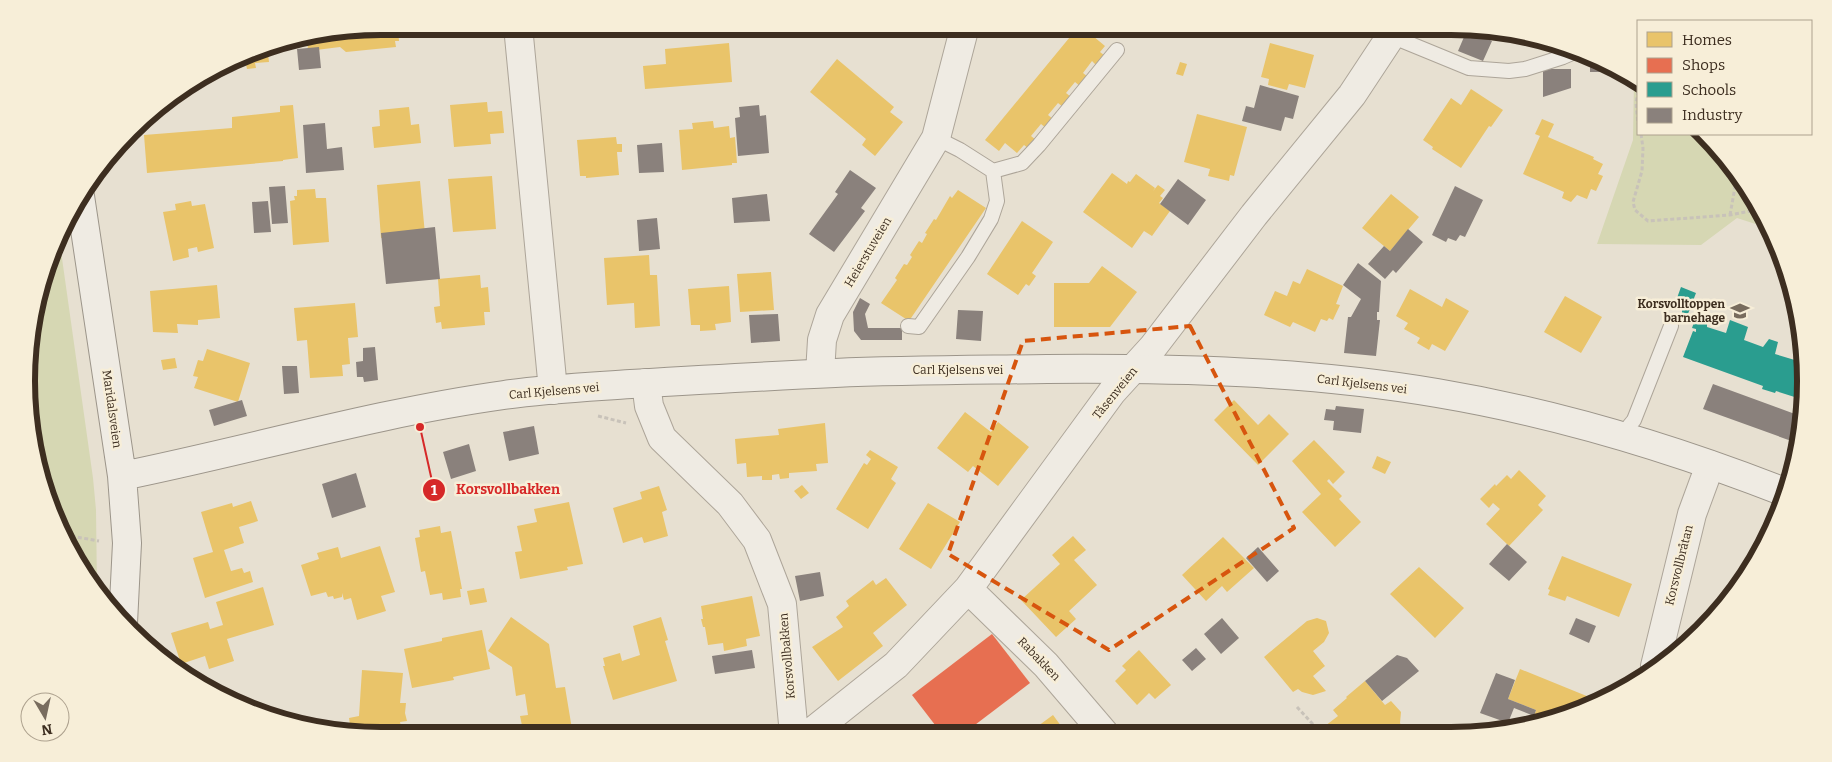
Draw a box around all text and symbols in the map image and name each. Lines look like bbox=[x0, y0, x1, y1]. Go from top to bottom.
legend bbox=[1637, 20, 1812, 135]
text: Homes bbox=[1682, 31, 1732, 49]
text: Shops bbox=[1682, 56, 1725, 74]
text: Schools bbox=[1682, 81, 1736, 99]
text: Industry bbox=[1682, 106, 1742, 124]
street label: Heierstuveien bbox=[842, 214, 895, 289]
place label: Korsvolltoppen barnehage bbox=[1637, 297, 1725, 325]
school or university icon: Korsvolltoppen barnehage bbox=[1729, 300, 1751, 322]
street label: Carl Kjelsens vei bbox=[913, 363, 1004, 377]
street label: Tåsenveien bbox=[1090, 364, 1140, 422]
street label: Maridalsveien bbox=[100, 369, 124, 449]
street label: Carl Kjelsens vei bbox=[1316, 372, 1408, 397]
street label: Carl Kjelsens vei bbox=[508, 380, 600, 402]
callout: Korsvollbakken bbox=[421, 475, 570, 504]
text: 1 bbox=[431, 481, 438, 499]
text: Korsvollbakken bbox=[456, 481, 560, 498]
street label: Korsvollbråtan bbox=[1662, 523, 1696, 607]
street label: Korsvollbakken bbox=[776, 612, 798, 700]
street label: Rabakken bbox=[1015, 634, 1063, 684]
north arrow bbox=[20, 692, 70, 742]
text: N bbox=[40, 720, 54, 739]

